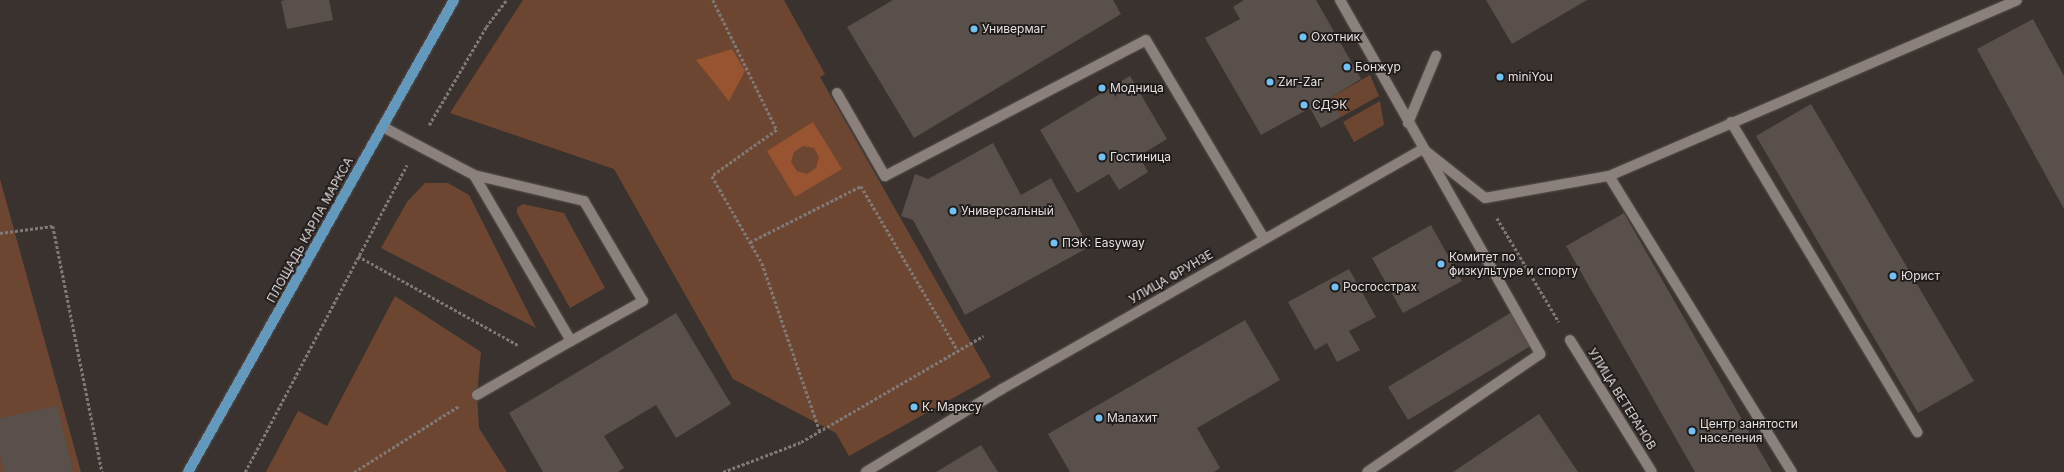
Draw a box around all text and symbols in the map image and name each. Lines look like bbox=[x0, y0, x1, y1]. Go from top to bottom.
place label: Универмаг bbox=[982, 22, 1046, 36]
marker: Универмаг bbox=[969, 24, 979, 34]
place label: Охотник bbox=[1311, 30, 1360, 44]
marker: Охотник bbox=[1298, 32, 1308, 42]
place label: Бонжур bbox=[1355, 60, 1401, 74]
marker: Бонжур bbox=[1342, 62, 1352, 72]
place label: miniYou bbox=[1508, 70, 1553, 84]
marker: miniYou bbox=[1495, 72, 1505, 82]
place label: Zиг-Zаг bbox=[1278, 75, 1322, 89]
marker: Zиг-Zаг bbox=[1265, 77, 1275, 87]
place label: Модница bbox=[1110, 81, 1164, 95]
marker: Модница bbox=[1097, 83, 1107, 93]
place label: СДЭК bbox=[1312, 98, 1347, 112]
marker: СДЭК bbox=[1299, 100, 1309, 110]
place label: Гостиница bbox=[1110, 150, 1171, 164]
marker: Гостиница bbox=[1097, 152, 1107, 162]
street label: ПЛОЩАДЬ КАРЛА МАРКСА bbox=[264, 155, 356, 305]
place label: Универсальный bbox=[961, 204, 1054, 218]
marker: Универсальный bbox=[948, 206, 958, 216]
place label: ПЭК: Easyway bbox=[1062, 236, 1145, 250]
marker: ПЭК: Easyway bbox=[1049, 238, 1059, 248]
street label: УЛИЦА ФРУНЗЕ bbox=[1126, 247, 1216, 307]
place label: Комитет по физкультуре и спорту bbox=[1449, 250, 1578, 278]
marker: Комитет по физкультуре и спорту bbox=[1436, 259, 1446, 269]
place label: Юрист bbox=[1901, 269, 1940, 283]
marker: Юрист bbox=[1888, 271, 1898, 281]
place label: Росгосстрах bbox=[1343, 280, 1417, 294]
marker: Росгосстрах bbox=[1330, 282, 1340, 292]
street label: УЛИЦА ВЕТЕРАНОВ bbox=[1585, 346, 1659, 452]
place label: К. Марксу bbox=[922, 400, 981, 414]
marker: К. Марксу bbox=[909, 402, 919, 412]
place label: Малахит bbox=[1107, 411, 1157, 425]
marker: Малахит bbox=[1094, 413, 1104, 423]
place label: Центр занятости населения bbox=[1700, 417, 1798, 445]
marker: Центр занятости населения bbox=[1687, 426, 1697, 436]

